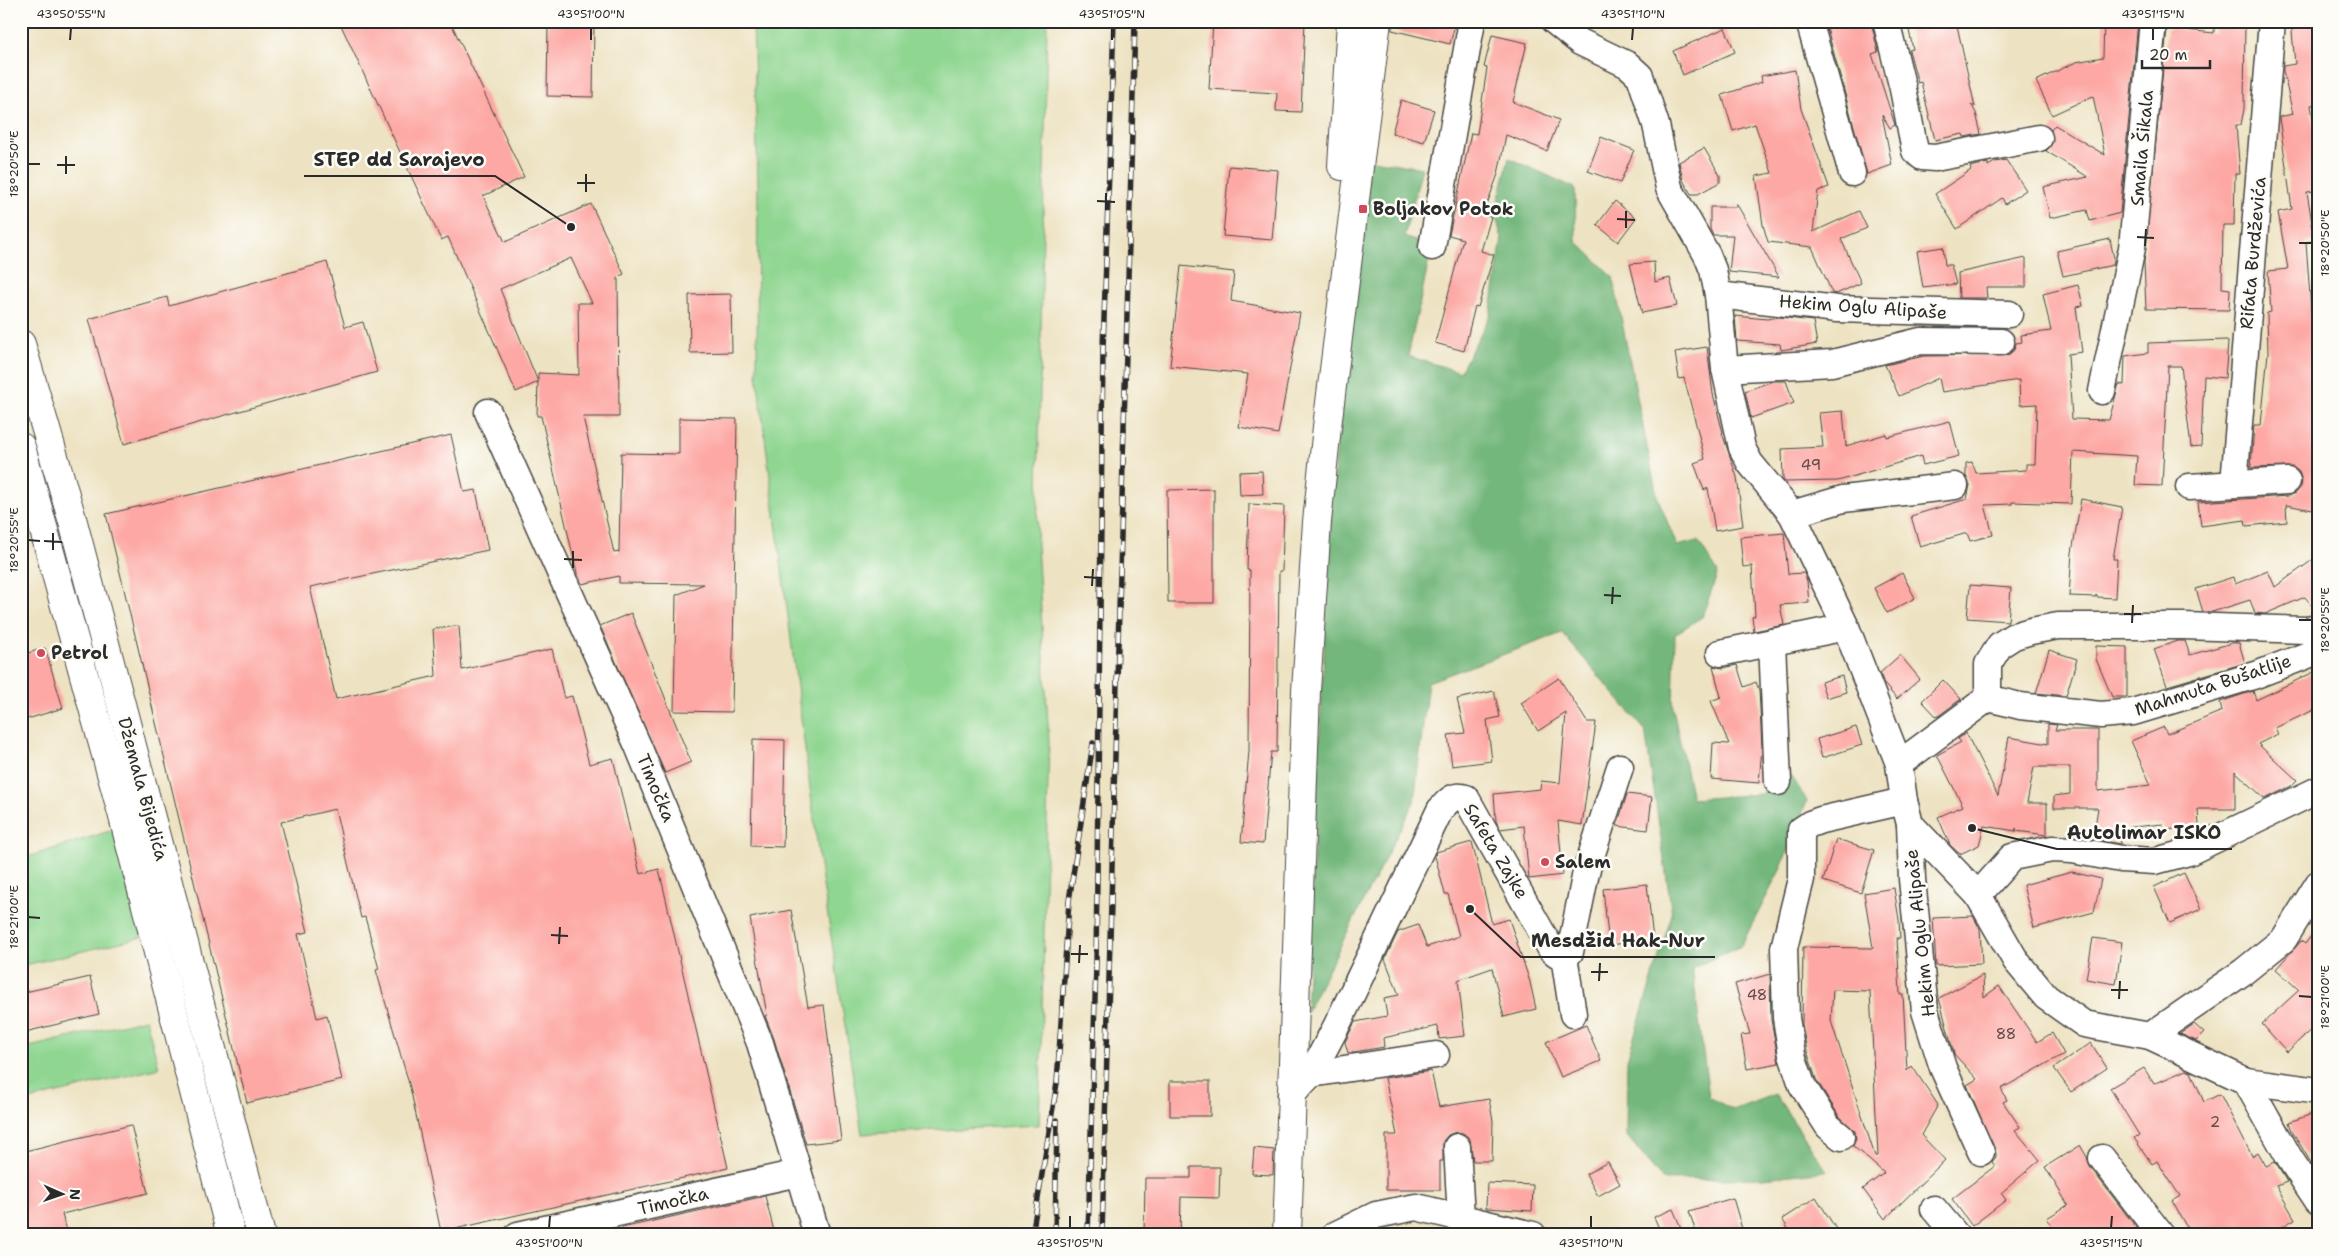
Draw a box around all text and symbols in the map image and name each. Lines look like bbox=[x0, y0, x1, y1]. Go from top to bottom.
text: 43°50'55"N bbox=[36, 6, 106, 22]
text: 43°51'00"N bbox=[557, 6, 625, 22]
text: 43°51'05"N bbox=[1079, 6, 1145, 22]
text: 43°51'10"N bbox=[1601, 6, 1665, 22]
text: 43°51'15"N bbox=[2121, 6, 2185, 22]
scale bar bbox=[2142, 38, 2209, 70]
text: 20 m bbox=[2149, 45, 2188, 65]
street label: Smaila Šikala bbox=[2125, 89, 2159, 207]
text: 18°20'50"E bbox=[6, 130, 22, 198]
callout: STEP dd Sarajevo bbox=[304, 142, 495, 176]
text: STEP dd Sarajevo bbox=[313, 147, 485, 172]
street label: Rifata Burdževića bbox=[2234, 176, 2272, 330]
place label: Boljakov Potok bbox=[1373, 197, 1513, 221]
marker: Boljakov Potok bbox=[1357, 203, 1369, 215]
text: 18°20'50"E bbox=[2317, 209, 2333, 277]
street label: Hekim Oglu Alipaše bbox=[1778, 289, 1948, 325]
house number: 49 bbox=[1801, 455, 1821, 475]
text: 18°20'55"E bbox=[6, 507, 22, 573]
text: 18°20'55"E bbox=[2317, 587, 2333, 653]
place label: Petrol bbox=[51, 641, 108, 665]
marker: Petrol bbox=[35, 647, 47, 659]
street label: Mahmuta Bušatlije bbox=[2132, 648, 2294, 722]
street label: Džemala Bijedića bbox=[112, 715, 174, 863]
street label: Timočka bbox=[631, 750, 681, 826]
street label: Safeta Zajke bbox=[1458, 799, 1534, 903]
callout: Autolimar ISKO bbox=[2057, 815, 2232, 849]
text: Autolimar ISKO bbox=[2067, 820, 2221, 845]
street label: Hekim Oglu Alipaše bbox=[1899, 848, 1941, 1018]
place label: Salem bbox=[1555, 850, 1611, 874]
marker: Salem bbox=[1539, 856, 1551, 868]
text: 18°21'00"E bbox=[6, 885, 22, 949]
callout: Mesdžid Hak-Nur bbox=[1521, 923, 1715, 957]
text: Mesdžid Hak-Nur bbox=[1531, 928, 1705, 953]
text: 18°21'00"E bbox=[2317, 965, 2333, 1029]
house number: 48 bbox=[1747, 985, 1767, 1005]
house number: 88 bbox=[1996, 1024, 2016, 1044]
house number: 2 bbox=[2210, 1112, 2220, 1132]
north arrow bbox=[38, 1168, 88, 1218]
street label: Timočka bbox=[635, 1181, 711, 1221]
text: N bbox=[66, 1189, 84, 1200]
text: 43°51'00"N bbox=[515, 1235, 583, 1251]
text: 43°51'05"N bbox=[1037, 1235, 1103, 1251]
text: 43°51'10"N bbox=[1559, 1235, 1623, 1251]
text: 43°51'15"N bbox=[2079, 1235, 2143, 1251]

